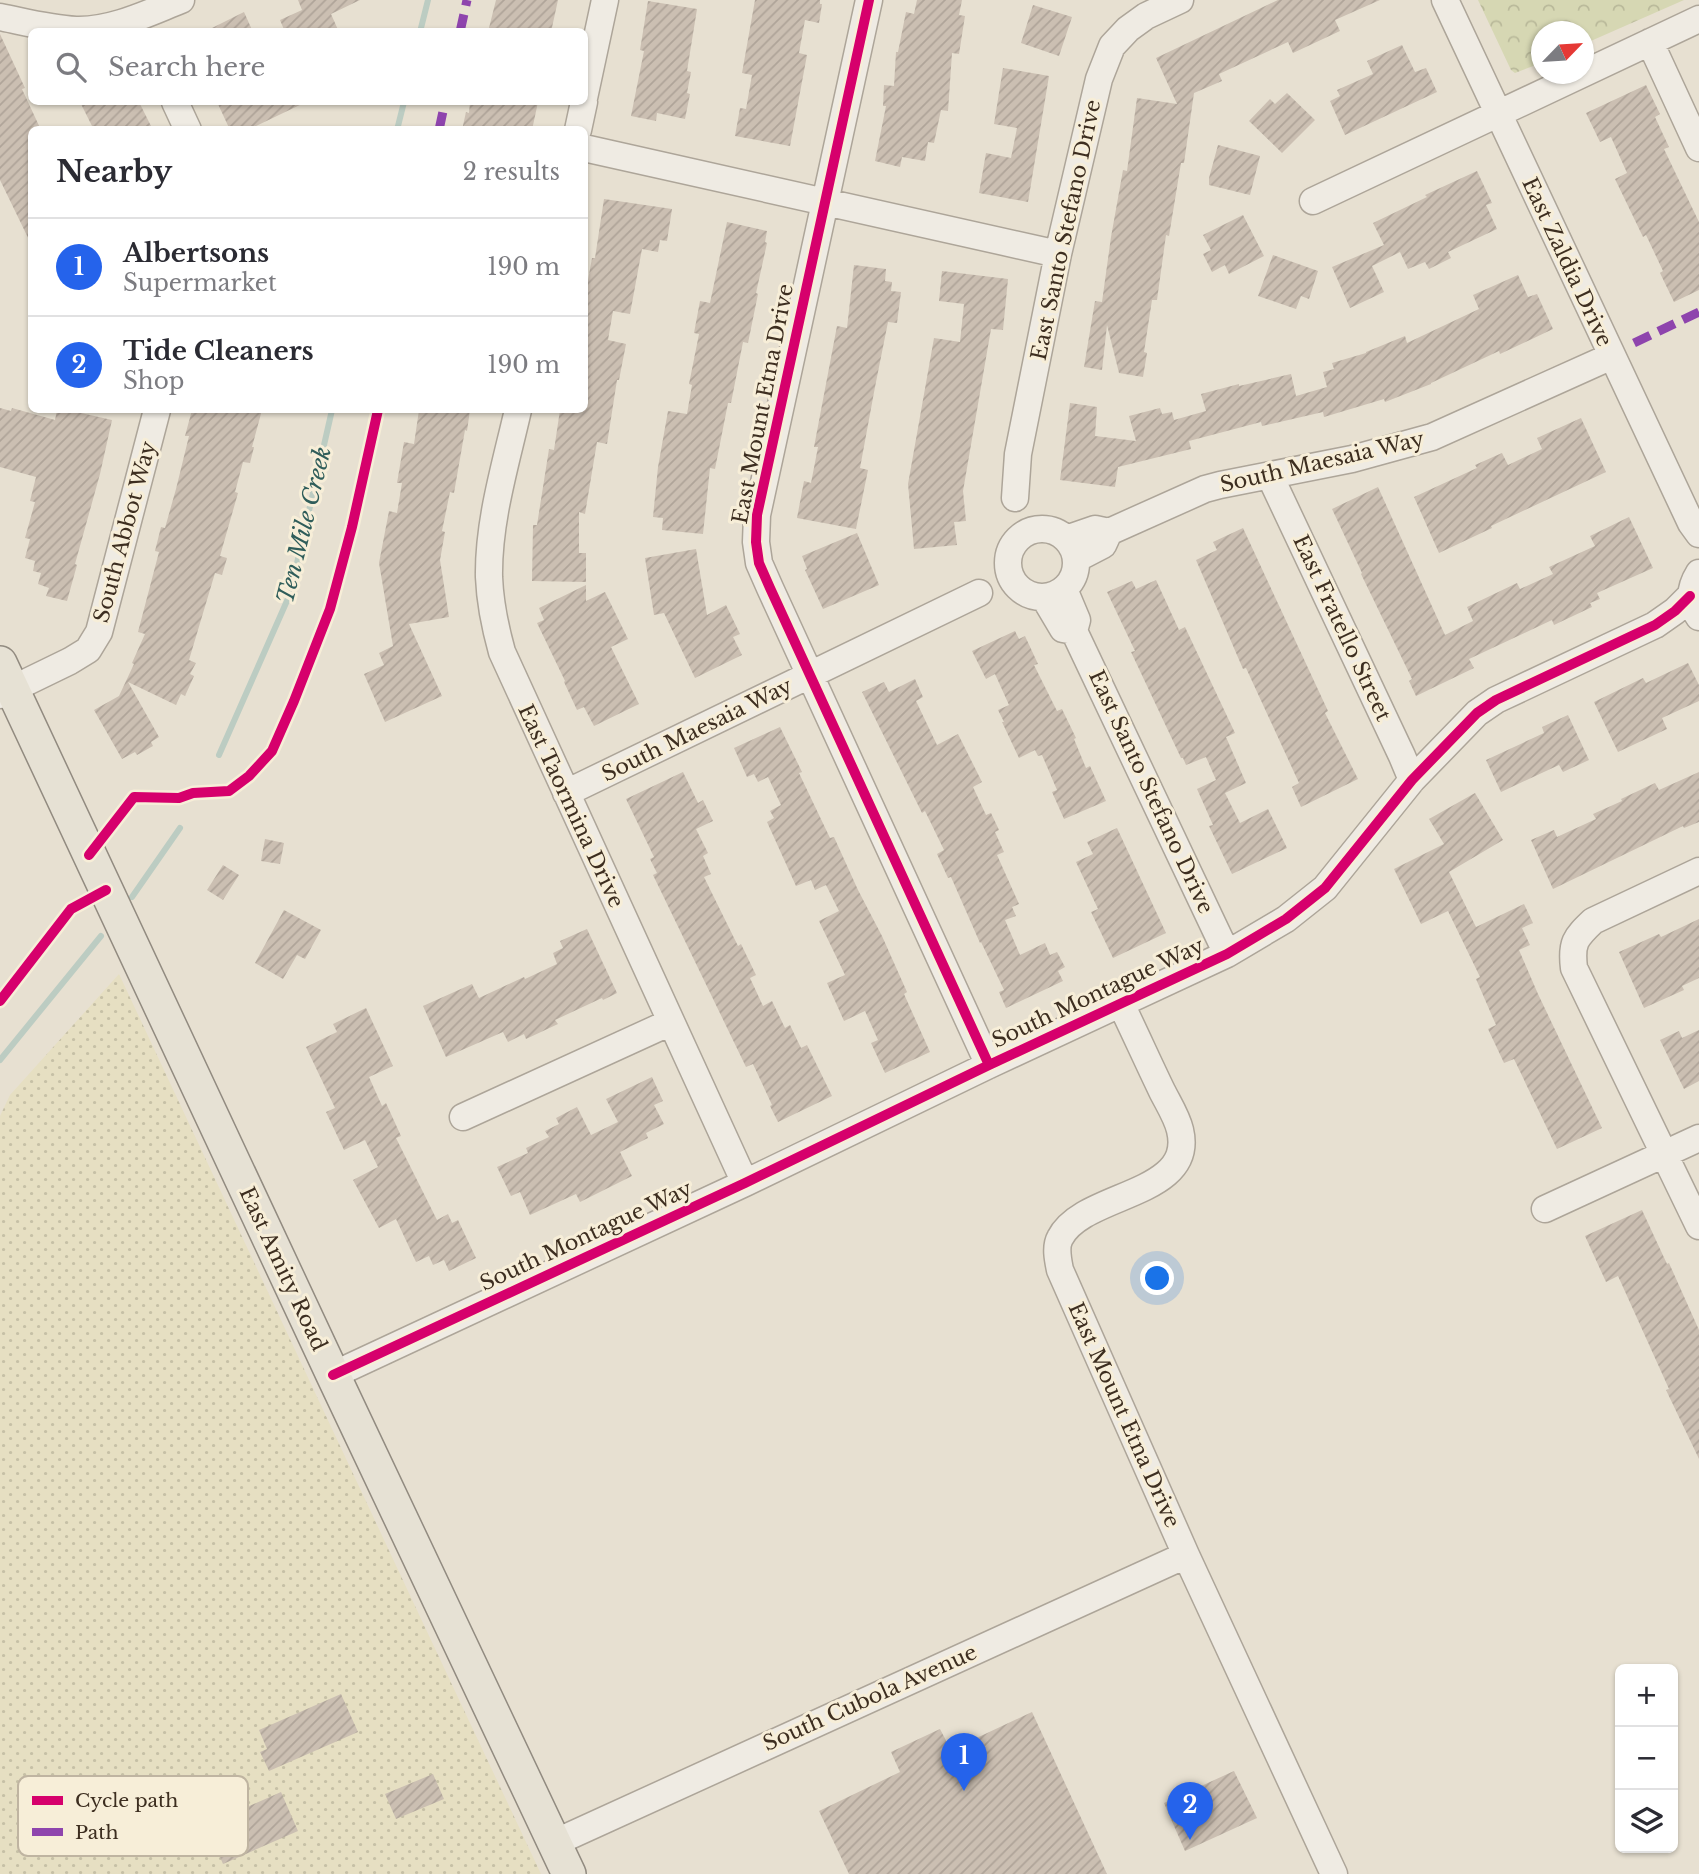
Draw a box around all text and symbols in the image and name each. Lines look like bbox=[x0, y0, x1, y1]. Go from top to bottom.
north arrow bbox=[1531, 21, 1594, 84]
search box bbox=[28, 28, 588, 105]
icon: search bbox=[52, 48, 90, 86]
text: Search here bbox=[108, 51, 265, 83]
street label: East Santo Stefano Drive bbox=[1026, 97, 1106, 363]
text: Nearby bbox=[56, 153, 172, 190]
text: 2 results bbox=[463, 158, 560, 186]
street label: East Zaldia Drive bbox=[1516, 173, 1618, 351]
text: Albertsons bbox=[123, 237, 269, 269]
text: 1 bbox=[74, 253, 84, 281]
text: 190 m bbox=[487, 253, 560, 281]
text: Supermarket bbox=[123, 269, 277, 297]
street label: East Mount Etna Drive bbox=[727, 282, 799, 526]
text: Tide Cleaners bbox=[123, 335, 314, 367]
text: 2 bbox=[72, 351, 86, 379]
text: 190 m bbox=[487, 351, 560, 379]
text: Shop bbox=[123, 367, 184, 395]
street label: South Maesaia Way bbox=[1217, 426, 1427, 498]
street label: South Abbot Way bbox=[88, 438, 162, 626]
water label: Ten Mile Creek bbox=[271, 444, 337, 606]
street label: East Fratello Street bbox=[1287, 531, 1397, 725]
street label: East Santo Stefano Drive bbox=[1083, 666, 1219, 918]
street label: South Maesaia Way bbox=[598, 672, 797, 787]
street label: East Taormina Drive bbox=[512, 700, 630, 912]
street label: South Montague Way bbox=[988, 932, 1209, 1054]
street label: South Montague Way bbox=[476, 1175, 697, 1297]
street label: East Amity Road bbox=[234, 1183, 332, 1355]
your location bbox=[1140, 1261, 1174, 1295]
street label: East Mount Etna Drive bbox=[1062, 1298, 1186, 1532]
street label: South Cubola Avenue bbox=[759, 1639, 981, 1757]
map controls bbox=[1615, 1664, 1678, 1853]
button: + bbox=[1615, 1664, 1678, 1727]
button: − bbox=[1615, 1727, 1678, 1790]
pin: 1 bbox=[941, 1733, 987, 1791]
legend bbox=[18, 1776, 248, 1856]
pin: 2 bbox=[1167, 1782, 1213, 1840]
text: Cycle path bbox=[75, 1789, 178, 1812]
button: layers bbox=[1615, 1790, 1678, 1853]
text: Path bbox=[75, 1821, 119, 1844]

